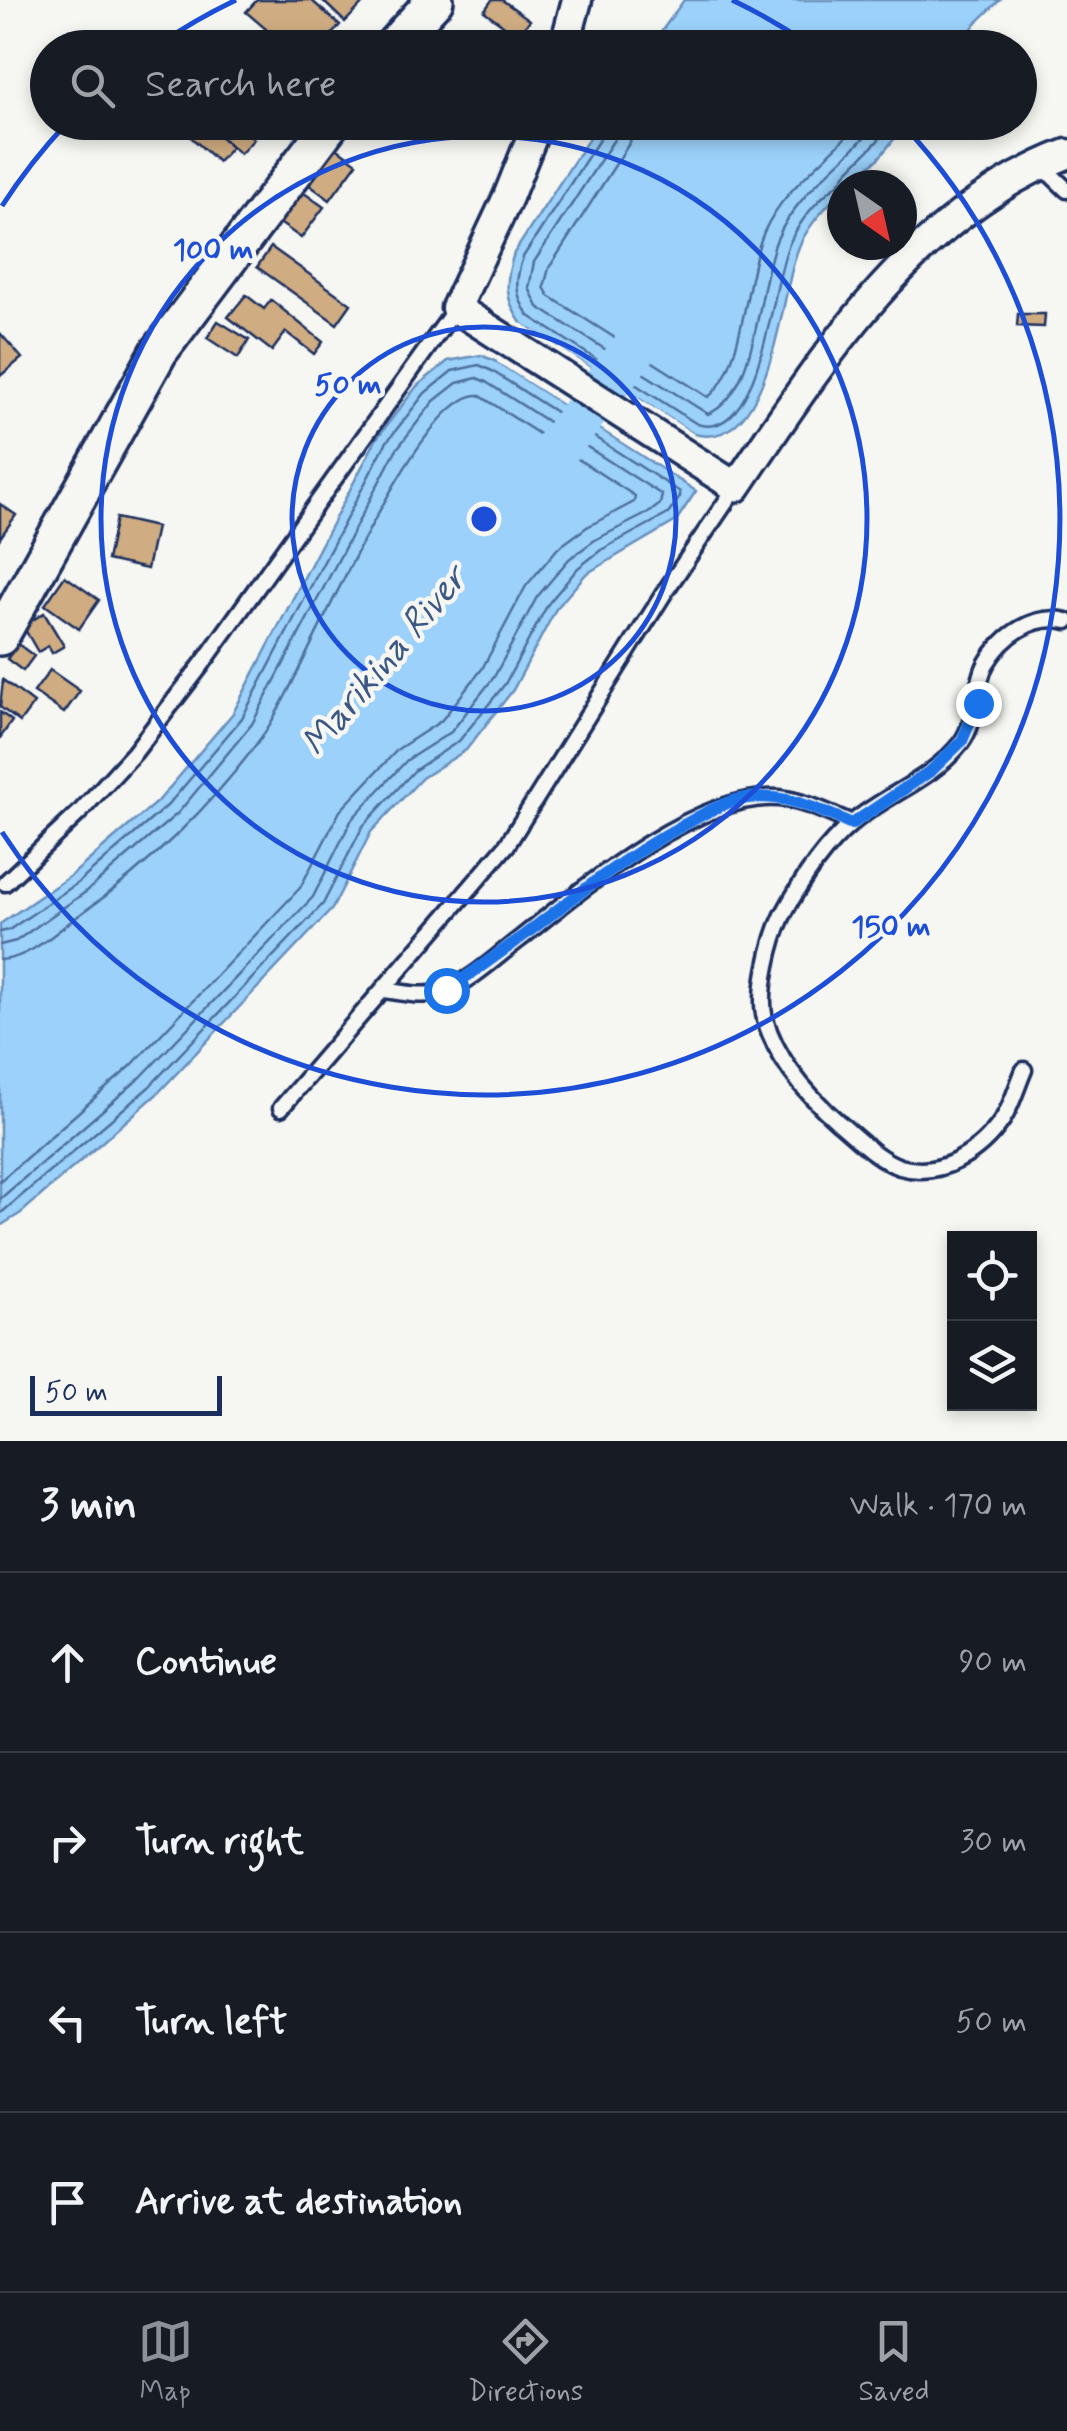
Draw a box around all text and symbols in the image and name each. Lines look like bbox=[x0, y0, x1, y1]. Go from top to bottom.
search box bbox=[30, 30, 1037, 140]
icon: search bbox=[65, 58, 120, 113]
text: Search here bbox=[145, 61, 336, 110]
north arrow bbox=[827, 170, 917, 260]
text: 100 m bbox=[173, 231, 253, 270]
text: 50 m bbox=[314, 366, 382, 405]
centre of rings bbox=[466, 501, 502, 537]
water label: Marikina River bbox=[291, 553, 481, 767]
route end bbox=[956, 681, 1002, 727]
text: 150 m bbox=[851, 908, 931, 947]
route start bbox=[424, 968, 470, 1014]
map controls bbox=[947, 1231, 1037, 1411]
button: locate bbox=[947, 1231, 1037, 1321]
button: layers bbox=[947, 1321, 1037, 1411]
scale bar bbox=[30, 1371, 222, 1416]
text: 50 m bbox=[45, 1375, 108, 1412]
text: 3 min bbox=[40, 1479, 137, 1534]
text: Walk · 170 m bbox=[849, 1485, 1027, 1527]
icon: ahead bbox=[40, 1635, 95, 1690]
text: Continue bbox=[135, 1638, 277, 1687]
text: 90 m bbox=[959, 1641, 1027, 1683]
icon: right bbox=[40, 1815, 95, 1870]
text: Turn right bbox=[135, 1818, 304, 1867]
text: 30 m bbox=[960, 1821, 1027, 1863]
icon: left bbox=[40, 1995, 95, 2050]
text: Turn left bbox=[135, 1998, 287, 2047]
text: 50 m bbox=[955, 2001, 1027, 2043]
icon: arrive bbox=[40, 2175, 95, 2230]
text: Arrive at destination bbox=[135, 2178, 462, 2227]
tab: Map bbox=[138, 2314, 193, 2411]
tab: Directions bbox=[468, 2314, 583, 2411]
tab: Saved bbox=[859, 2314, 929, 2411]

